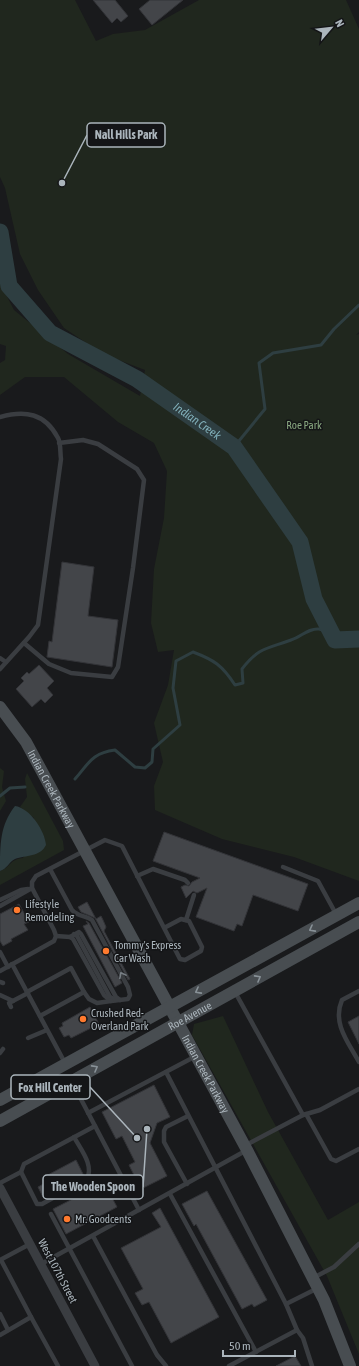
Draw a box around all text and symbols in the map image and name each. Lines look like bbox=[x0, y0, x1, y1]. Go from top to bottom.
north arrow bbox=[311, 8, 351, 48]
text: N bbox=[333, 18, 347, 29]
callout: Nall Hills Park bbox=[87, 123, 165, 147]
text: Nall Hills Park bbox=[95, 128, 158, 142]
water label: Indian Creek bbox=[171, 400, 224, 443]
park label: Roe Park bbox=[286, 419, 322, 431]
street label: Indian Creek Parkway bbox=[25, 748, 78, 830]
place label: Lifestyle Remodeling bbox=[25, 898, 75, 923]
marker: Lifestyle Remodeling bbox=[12, 905, 22, 915]
one-way arrow bbox=[309, 924, 317, 931]
place label: Tommy's Express Car Wash bbox=[114, 939, 181, 964]
marker: Tommy's Express Car Wash bbox=[101, 946, 111, 956]
one-way arrow bbox=[119, 972, 126, 980]
one-way arrow bbox=[254, 975, 261, 982]
one-way arrow bbox=[195, 986, 202, 993]
street label: Roe Avenue bbox=[166, 999, 214, 1033]
place label: Crushed Red- Overland Park bbox=[91, 1007, 149, 1032]
marker: Crushed Red- Overland Park bbox=[78, 1014, 88, 1024]
street label: Indian Creek Parkway bbox=[180, 1033, 232, 1115]
one-way arrow bbox=[91, 1065, 98, 1072]
callout: Fox Hill Center bbox=[11, 1075, 90, 1099]
text: Fox Hill Center bbox=[18, 1081, 82, 1095]
callout: The Wooden Spoon bbox=[43, 1175, 143, 1199]
text: The Wooden Spoon bbox=[51, 1180, 135, 1194]
place label: Mr. Goodcents bbox=[75, 1213, 132, 1225]
marker: Mr. Goodcents bbox=[62, 1214, 72, 1224]
street label: West 107th Street bbox=[36, 1237, 80, 1305]
scale bar bbox=[223, 1332, 295, 1358]
text: 50 m bbox=[229, 1339, 251, 1353]

